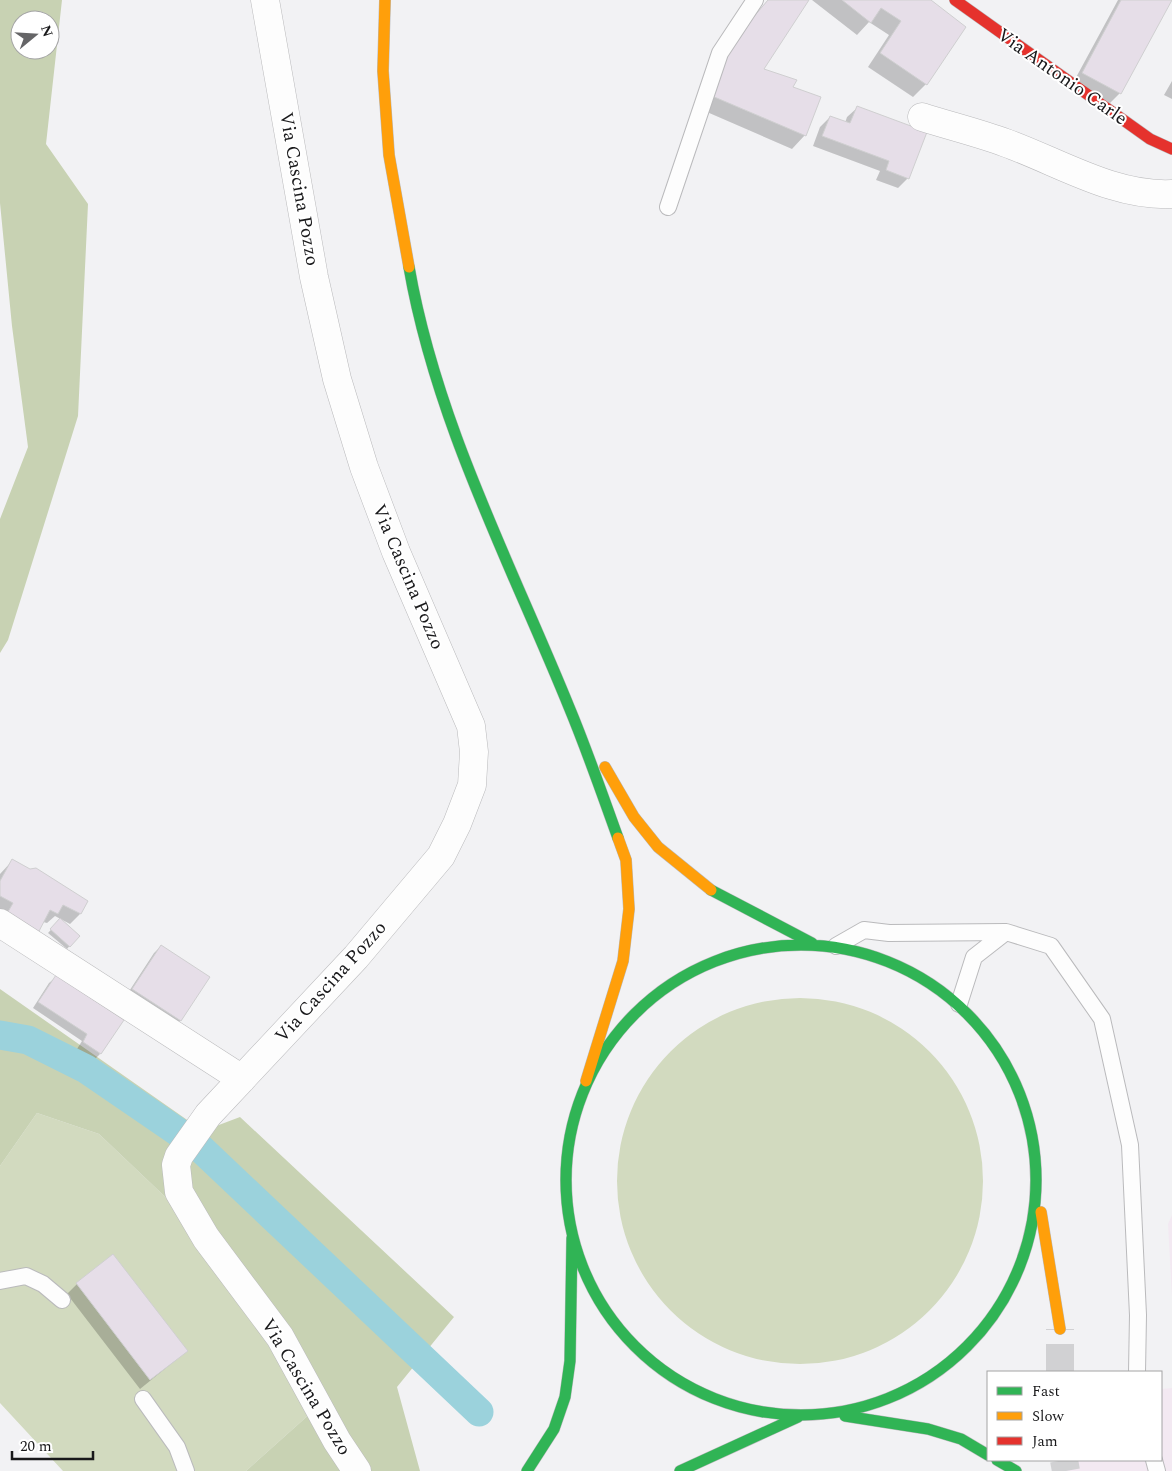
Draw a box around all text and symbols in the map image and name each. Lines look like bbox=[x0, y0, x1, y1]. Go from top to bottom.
north arrow bbox=[10, 10, 60, 60]
street label: Via Antonio Carle bbox=[991, 21, 1133, 133]
text: N bbox=[35, 22, 59, 40]
street label: Via Cascina Pozzo bbox=[271, 110, 327, 268]
street label: Via Cascina Pozzo bbox=[364, 500, 452, 654]
street label: Via Cascina Pozzo bbox=[268, 914, 394, 1050]
street label: Via Cascina Pozzo bbox=[254, 1313, 358, 1461]
legend bbox=[987, 1371, 1162, 1461]
text: Fast bbox=[1032, 1380, 1060, 1403]
text: Slow bbox=[1032, 1405, 1064, 1428]
scale bar bbox=[12, 1428, 94, 1460]
text: Jam bbox=[1032, 1430, 1058, 1453]
text: 20 m bbox=[20, 1435, 52, 1458]

